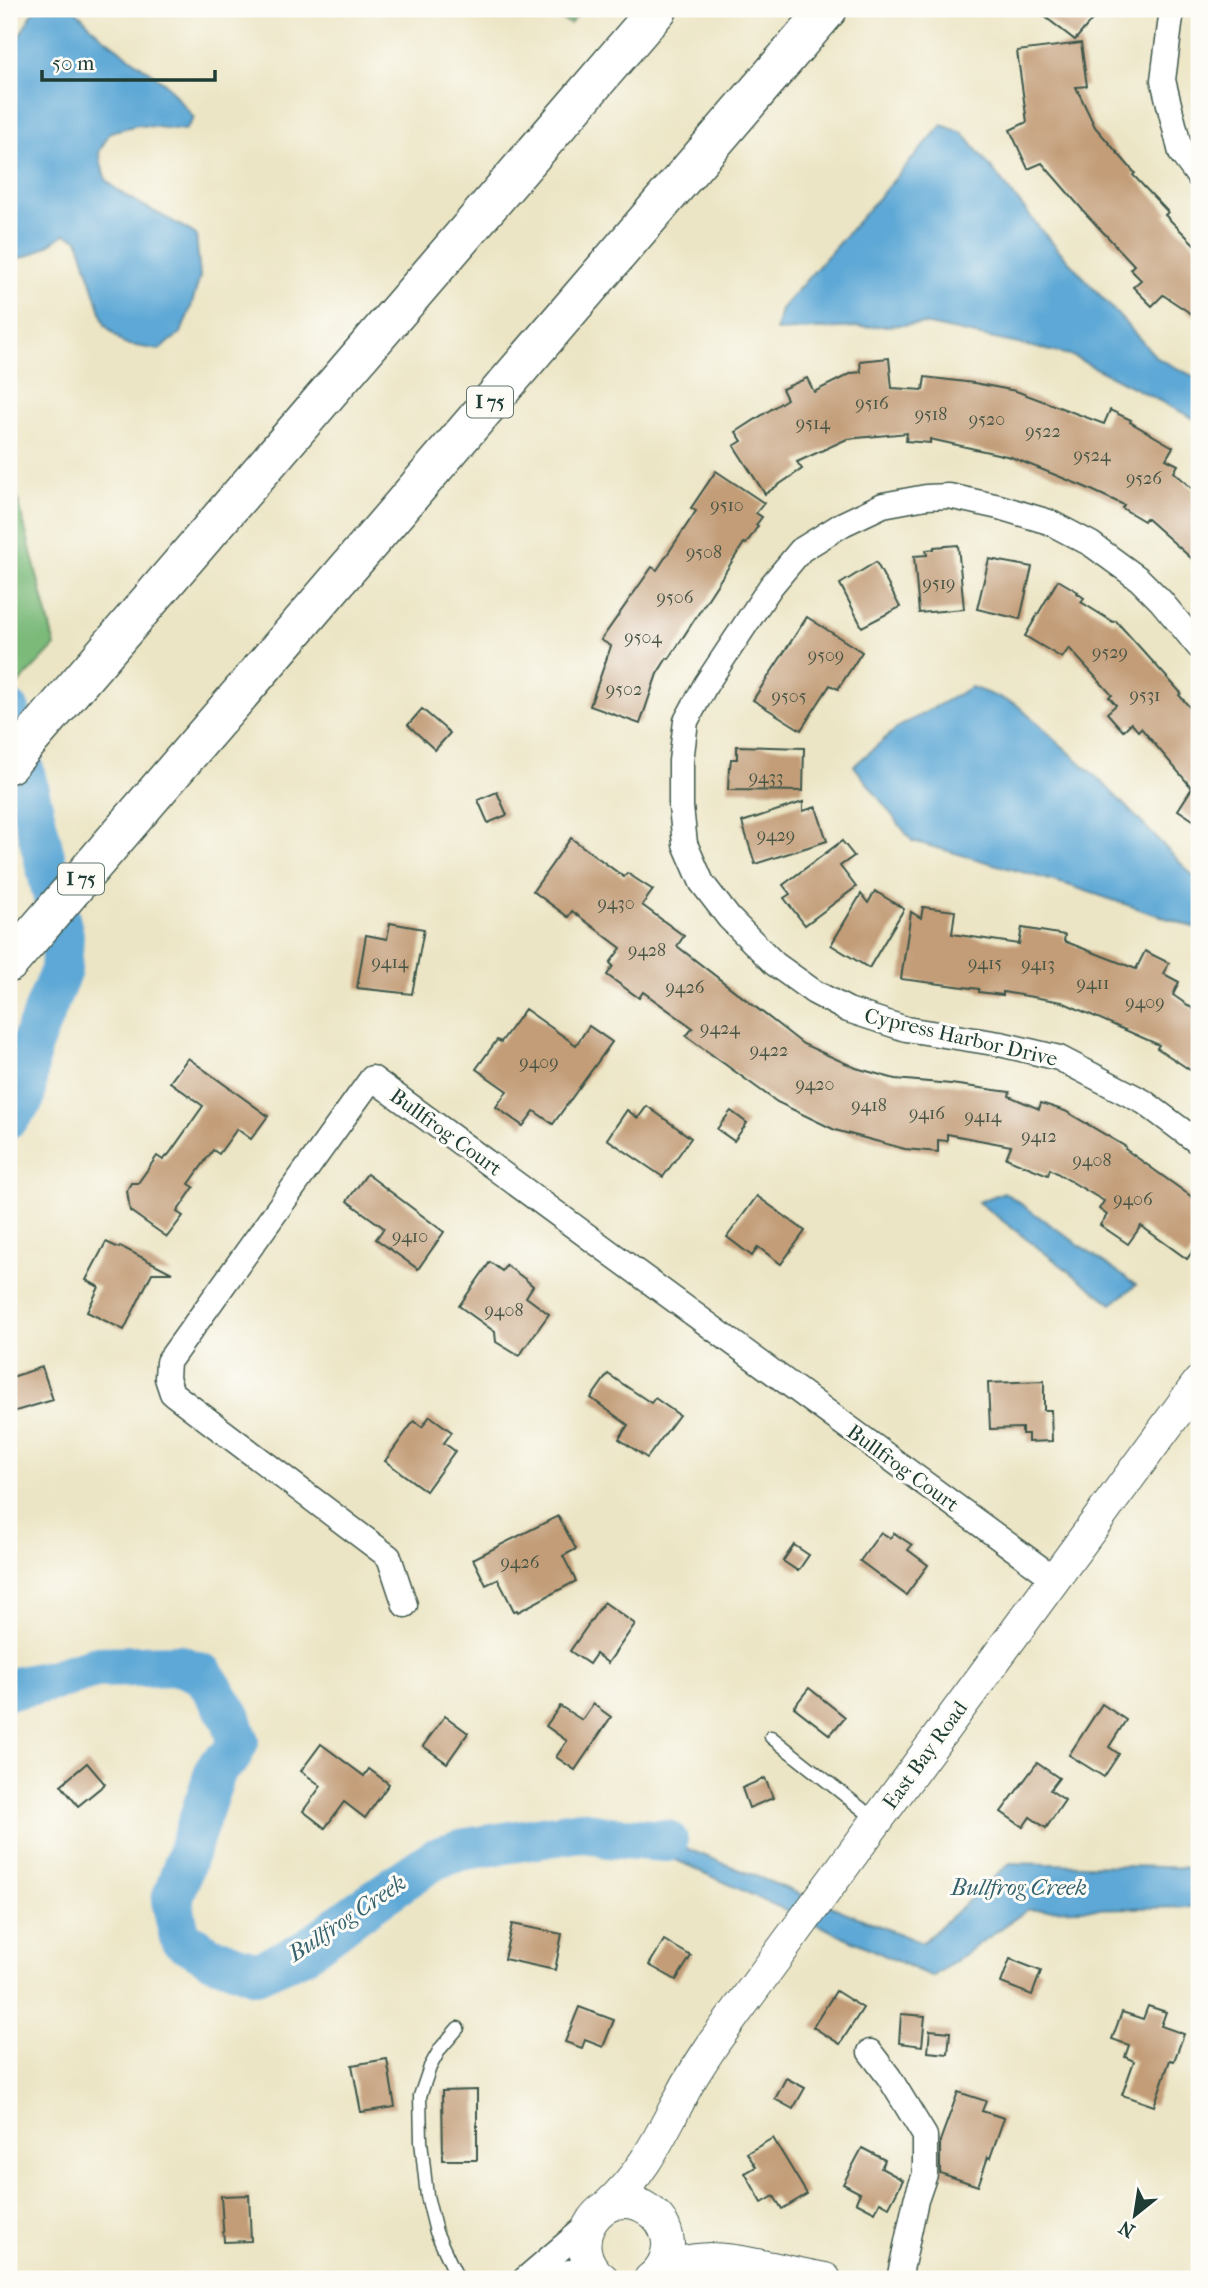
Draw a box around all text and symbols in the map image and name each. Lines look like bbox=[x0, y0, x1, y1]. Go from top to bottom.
scale bar bbox=[42, 38, 215, 82]
text: 50 m bbox=[52, 51, 95, 75]
road number: I 75 bbox=[467, 386, 513, 418]
house number: 9516 bbox=[855, 393, 889, 414]
house number: 9518 bbox=[915, 404, 947, 425]
house number: 9520 bbox=[969, 409, 1005, 430]
house number: 9514 bbox=[796, 413, 831, 434]
house number: 9522 bbox=[1025, 421, 1061, 442]
house number: 9524 bbox=[1073, 445, 1111, 466]
house number: 9526 bbox=[1126, 468, 1162, 489]
house number: 9510 bbox=[710, 495, 744, 516]
house number: 9508 bbox=[686, 542, 722, 563]
house number: 9519 bbox=[922, 573, 956, 594]
house number: 9506 bbox=[657, 587, 694, 608]
house number: 9504 bbox=[624, 627, 662, 648]
house number: 9529 bbox=[1092, 642, 1128, 663]
house number: 9509 bbox=[808, 645, 844, 666]
house number: 9502 bbox=[606, 679, 642, 700]
house number: 9531 bbox=[1129, 685, 1161, 706]
house number: 9505 bbox=[772, 686, 807, 707]
house number: 9433 bbox=[749, 767, 783, 788]
house number: 9429 bbox=[757, 825, 795, 846]
road number: I 75 bbox=[58, 864, 104, 894]
house number: 9430 bbox=[597, 893, 635, 914]
house number: 9428 bbox=[628, 940, 666, 961]
house number: 9414 bbox=[372, 952, 409, 973]
house number: 9415 bbox=[968, 953, 1002, 974]
house number: 9413 bbox=[1021, 954, 1055, 975]
house number: 9411 bbox=[1077, 973, 1109, 994]
house number: 9426 bbox=[666, 977, 705, 998]
house number: 9409 bbox=[1125, 992, 1165, 1013]
street label: Cypress Harbor Drive bbox=[862, 1003, 1060, 1071]
house number: 9424 bbox=[700, 1018, 740, 1039]
house number: 9422 bbox=[750, 1040, 788, 1061]
house number: 9409 bbox=[519, 1052, 559, 1073]
house number: 9420 bbox=[795, 1074, 835, 1095]
street label: Bullfrog Court bbox=[385, 1083, 507, 1181]
house number: 9418 bbox=[851, 1095, 887, 1116]
house number: 9416 bbox=[909, 1103, 945, 1124]
house number: 9414 bbox=[965, 1106, 1002, 1127]
house number: 9412 bbox=[1021, 1126, 1057, 1147]
house number: 9408 bbox=[1073, 1150, 1111, 1171]
house number: 9406 bbox=[1113, 1189, 1153, 1210]
house number: 9410 bbox=[392, 1226, 428, 1247]
house number: 9408 bbox=[485, 1300, 523, 1321]
street label: Bullfrog Court bbox=[842, 1419, 964, 1517]
house number: 9426 bbox=[501, 1552, 540, 1573]
street label: East Bay Road bbox=[878, 1696, 973, 1814]
water label: Bullfrog Creek bbox=[281, 1869, 411, 1968]
water label: Bullfrog Creek bbox=[949, 1874, 1087, 1901]
north arrow bbox=[1100, 2180, 1170, 2250]
text: N bbox=[1115, 2215, 1139, 2242]

